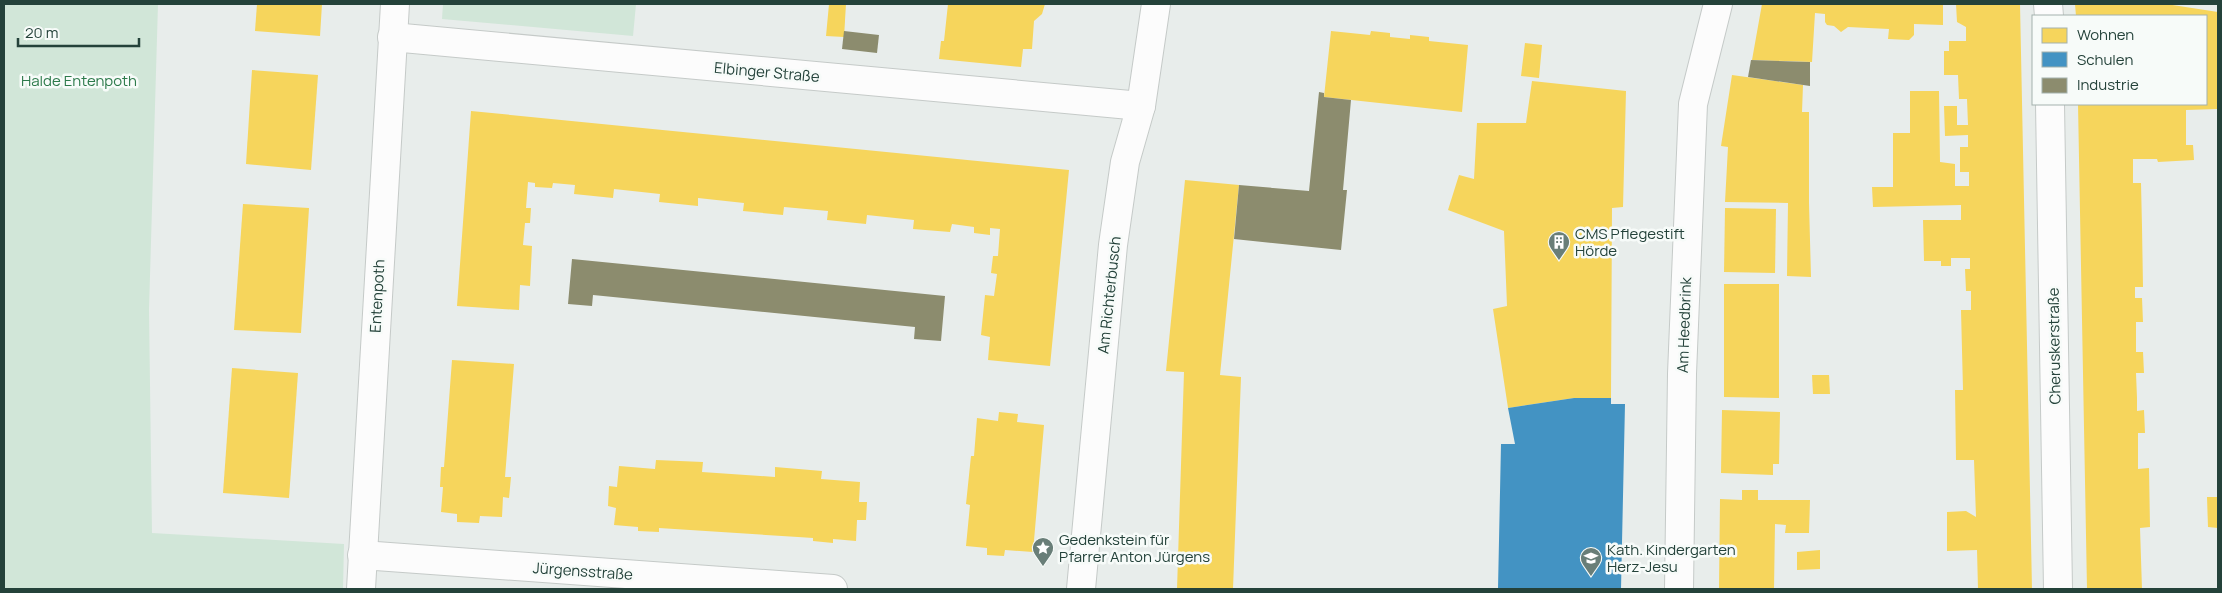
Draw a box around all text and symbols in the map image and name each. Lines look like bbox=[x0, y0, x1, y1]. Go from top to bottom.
scale bar bbox=[18, 15, 139, 47]
legend bbox=[2032, 15, 2207, 105]
text: 20 m bbox=[25, 22, 58, 43]
text: Wohnen bbox=[2077, 24, 2134, 45]
text: Schulen bbox=[2077, 49, 2133, 70]
street label: Elbinger Straße bbox=[713, 57, 821, 87]
park label: Halde Entenpoth bbox=[21, 70, 137, 91]
text: Industrie bbox=[2077, 74, 2139, 95]
place label: CMS Pflegestift Hörde bbox=[1575, 223, 1685, 261]
building icon: CMS Pflegestift Hörde bbox=[1547, 230, 1571, 261]
street label: Am Richterbusch bbox=[1092, 235, 1126, 355]
street label: Entenpoth bbox=[365, 259, 389, 333]
street label: Am Heedbrink bbox=[1672, 276, 1696, 373]
street label: Cheruskerstraße bbox=[2042, 287, 2066, 405]
place label: Gedenkstein für Pfarrer Anton Jürgens bbox=[1059, 529, 1210, 567]
place icon: Gedenkstein für Pfarrer Anton Jürgens bbox=[1031, 536, 1055, 567]
place label: Kath. Kindergarten Herz-Jesu bbox=[1607, 539, 1736, 577]
school or university icon: Kath. Kindergarten Herz-Jesu bbox=[1579, 546, 1603, 577]
street label: Jürgensstraße bbox=[532, 557, 634, 585]

